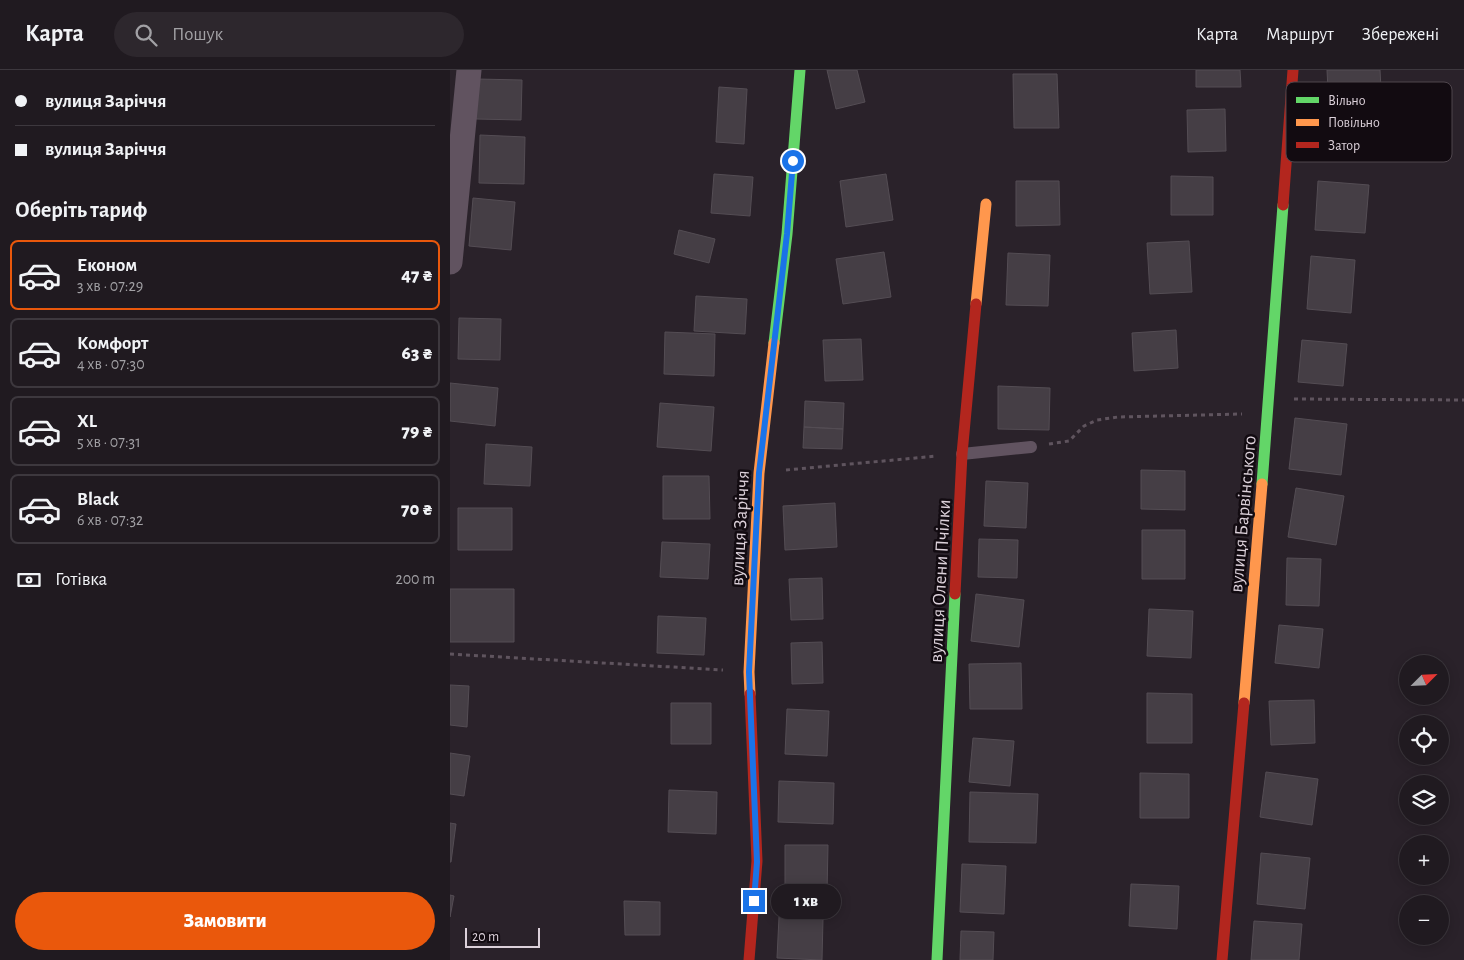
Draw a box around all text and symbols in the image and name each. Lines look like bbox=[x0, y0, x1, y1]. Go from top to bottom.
search box bbox=[114, 12, 464, 57]
icon: search bbox=[132, 21, 160, 49]
text: Карта bbox=[25, 22, 84, 46]
text: Пошук bbox=[172, 25, 223, 44]
text: Карта bbox=[1196, 26, 1238, 44]
text: Маршрут bbox=[1266, 26, 1334, 44]
text: Збережені bbox=[1362, 26, 1439, 44]
legend bbox=[1286, 82, 1452, 162]
text: вулиця Заріччя bbox=[45, 92, 166, 111]
text: Вільно bbox=[1328, 94, 1366, 108]
text: Повільно bbox=[1328, 116, 1380, 130]
text: Затор bbox=[1328, 139, 1360, 153]
text: вулиця Заріччя bbox=[45, 140, 166, 159]
route start bbox=[782, 150, 804, 172]
text: Оберіть тариф bbox=[15, 199, 147, 221]
icon: car bbox=[17, 253, 62, 298]
text: Економ bbox=[77, 256, 137, 275]
text: 47 ₴ bbox=[401, 266, 433, 285]
text: 3 хв · 07:29 bbox=[77, 278, 143, 294]
icon: car bbox=[17, 331, 62, 376]
text: Комфорт bbox=[77, 334, 148, 353]
text: 63 ₴ bbox=[402, 344, 433, 363]
text: 4 хв · 07:30 bbox=[77, 356, 145, 372]
icon: car bbox=[17, 409, 62, 454]
text: XL bbox=[77, 412, 97, 431]
text: 79 ₴ bbox=[402, 422, 433, 441]
text: 5 хв · 07:31 bbox=[77, 434, 141, 450]
street label: вулиця Барвінського bbox=[1227, 435, 1260, 593]
street label: вулиця Заріччя bbox=[728, 470, 753, 586]
icon: car bbox=[17, 487, 62, 532]
text: Black bbox=[77, 490, 119, 509]
street label: вулиця Олени Пчілки bbox=[927, 499, 954, 663]
text: 70 ₴ bbox=[401, 500, 433, 519]
text: 6 хв · 07:32 bbox=[77, 512, 143, 528]
icon: cash bbox=[15, 566, 43, 594]
text: Готівка bbox=[55, 570, 107, 589]
text: 200 m bbox=[395, 571, 435, 587]
north arrow bbox=[1399, 655, 1449, 705]
map controls bbox=[1399, 655, 1449, 945]
button: locate bbox=[1399, 715, 1449, 765]
button: layers bbox=[1399, 775, 1449, 825]
button: + bbox=[1399, 835, 1449, 885]
callout: 1 хв bbox=[772, 884, 842, 918]
route end bbox=[743, 890, 765, 912]
button: Замовити bbox=[15, 892, 435, 950]
text: 1 хв bbox=[794, 893, 818, 909]
button: − bbox=[1399, 895, 1449, 945]
scale bar bbox=[465, 925, 540, 948]
text: 20 m bbox=[472, 930, 499, 944]

